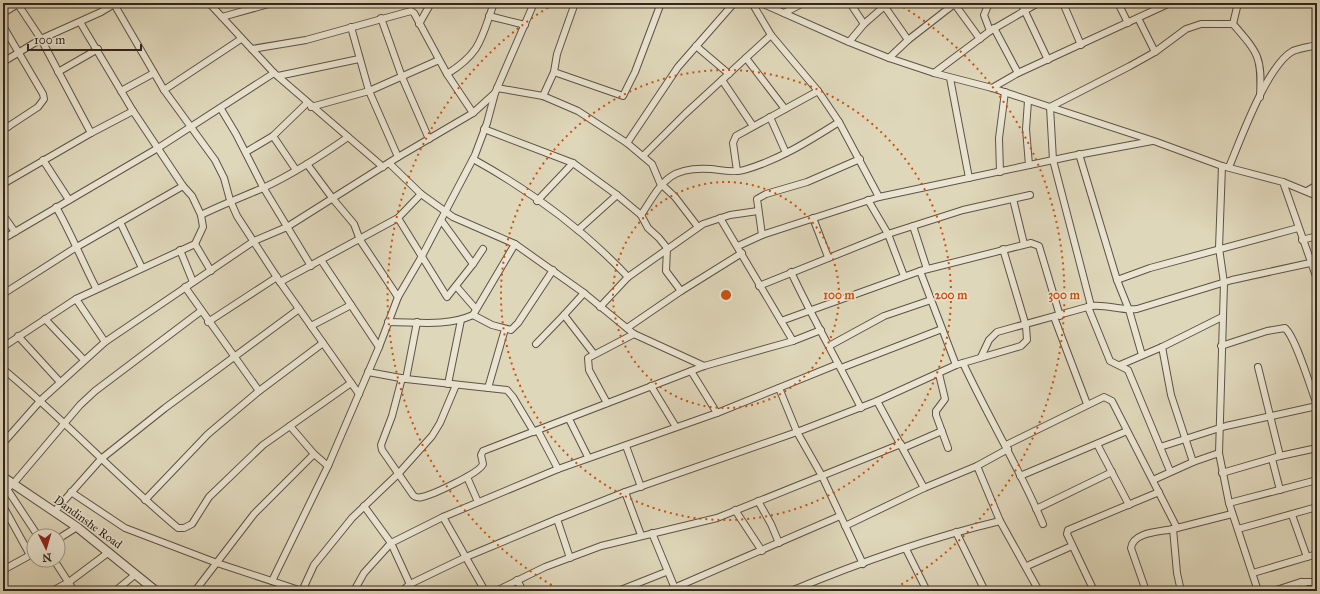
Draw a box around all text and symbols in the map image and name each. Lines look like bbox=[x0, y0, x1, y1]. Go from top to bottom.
scale bar bbox=[28, 26, 141, 52]
text: 100 m bbox=[34, 33, 65, 47]
centre of rings bbox=[719, 288, 733, 302]
text: 100 m bbox=[823, 288, 856, 302]
text: 200 m bbox=[935, 288, 968, 302]
text: 300 m bbox=[1048, 288, 1081, 303]
street label: Dandinshe Road bbox=[51, 493, 125, 551]
north arrow bbox=[26, 528, 66, 568]
text: N bbox=[41, 551, 52, 564]

